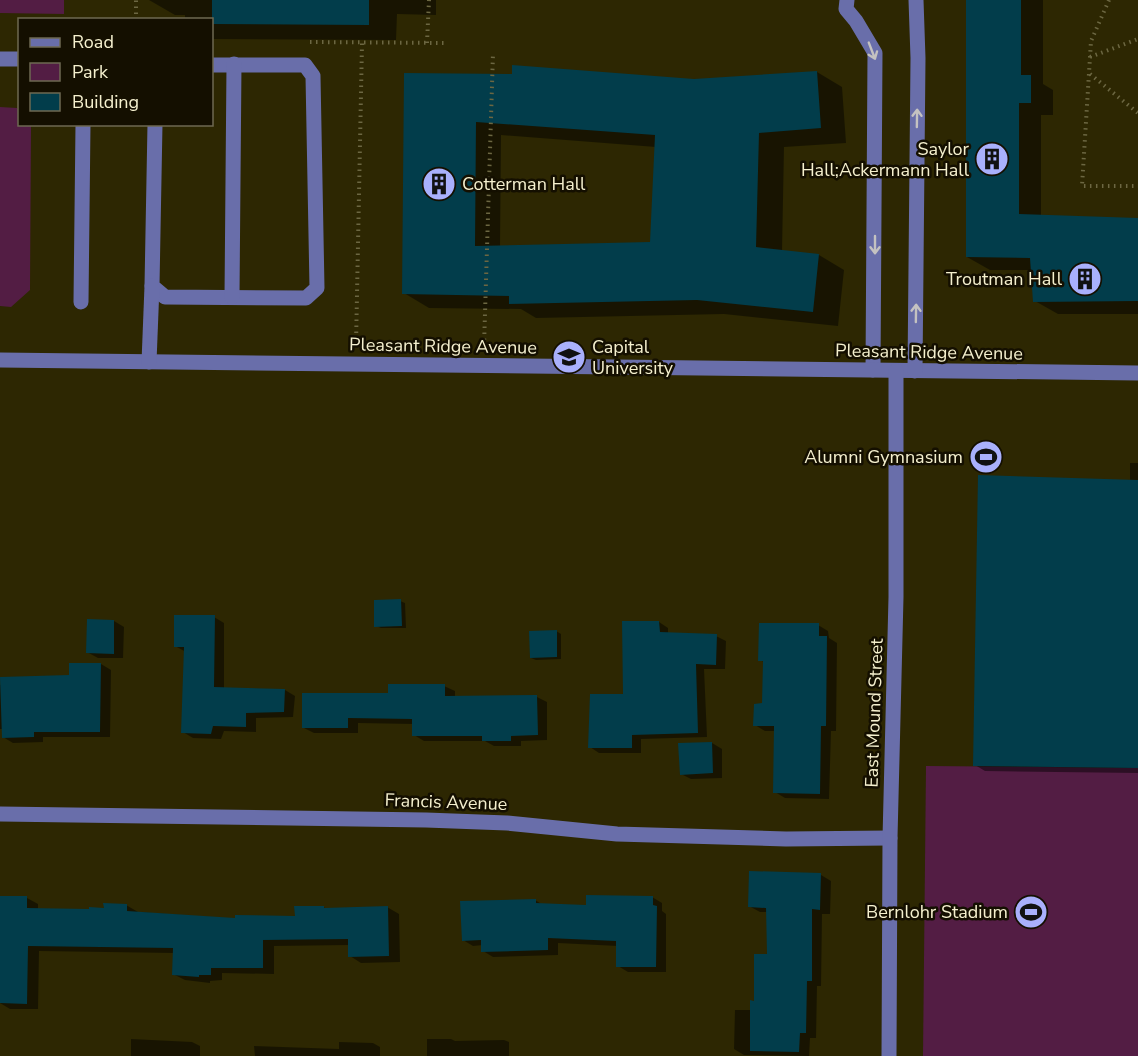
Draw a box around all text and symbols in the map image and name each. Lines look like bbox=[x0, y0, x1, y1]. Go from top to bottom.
legend bbox=[18, 18, 213, 126]
text: Road bbox=[72, 30, 114, 54]
one-way arrow bbox=[867, 41, 878, 59]
text: Park bbox=[72, 60, 109, 84]
text: Building bbox=[72, 90, 139, 114]
one-way arrow bbox=[911, 108, 923, 128]
place label: Saylor Hall;Ackermann Hall bbox=[801, 137, 970, 182]
building icon: Saylor Hall;Ackermann Hall bbox=[974, 141, 1010, 177]
building icon: Cotterman Hall bbox=[421, 166, 457, 202]
place label: Cotterman Hall bbox=[462, 172, 586, 196]
one-way arrow bbox=[869, 234, 881, 254]
building icon: Troutman Hall bbox=[1067, 261, 1103, 297]
place label: Troutman Hall bbox=[946, 267, 1063, 291]
one-way arrow bbox=[910, 303, 922, 323]
street label: Pleasant Ridge Avenue bbox=[349, 332, 537, 360]
place label: Capital University bbox=[592, 335, 674, 380]
street label: Pleasant Ridge Avenue bbox=[835, 338, 1023, 366]
school or university icon: Capital University bbox=[551, 339, 587, 375]
sports icon: Alumni Gymnasium bbox=[968, 439, 1004, 475]
place label: Alumni Gymnasium bbox=[804, 445, 963, 469]
street label: East Mound Street bbox=[859, 637, 889, 788]
street label: Francis Avenue bbox=[384, 788, 508, 816]
sports icon: Bernlohr Stadium bbox=[1013, 894, 1049, 930]
place label: Bernlohr Stadium bbox=[866, 900, 1008, 924]

